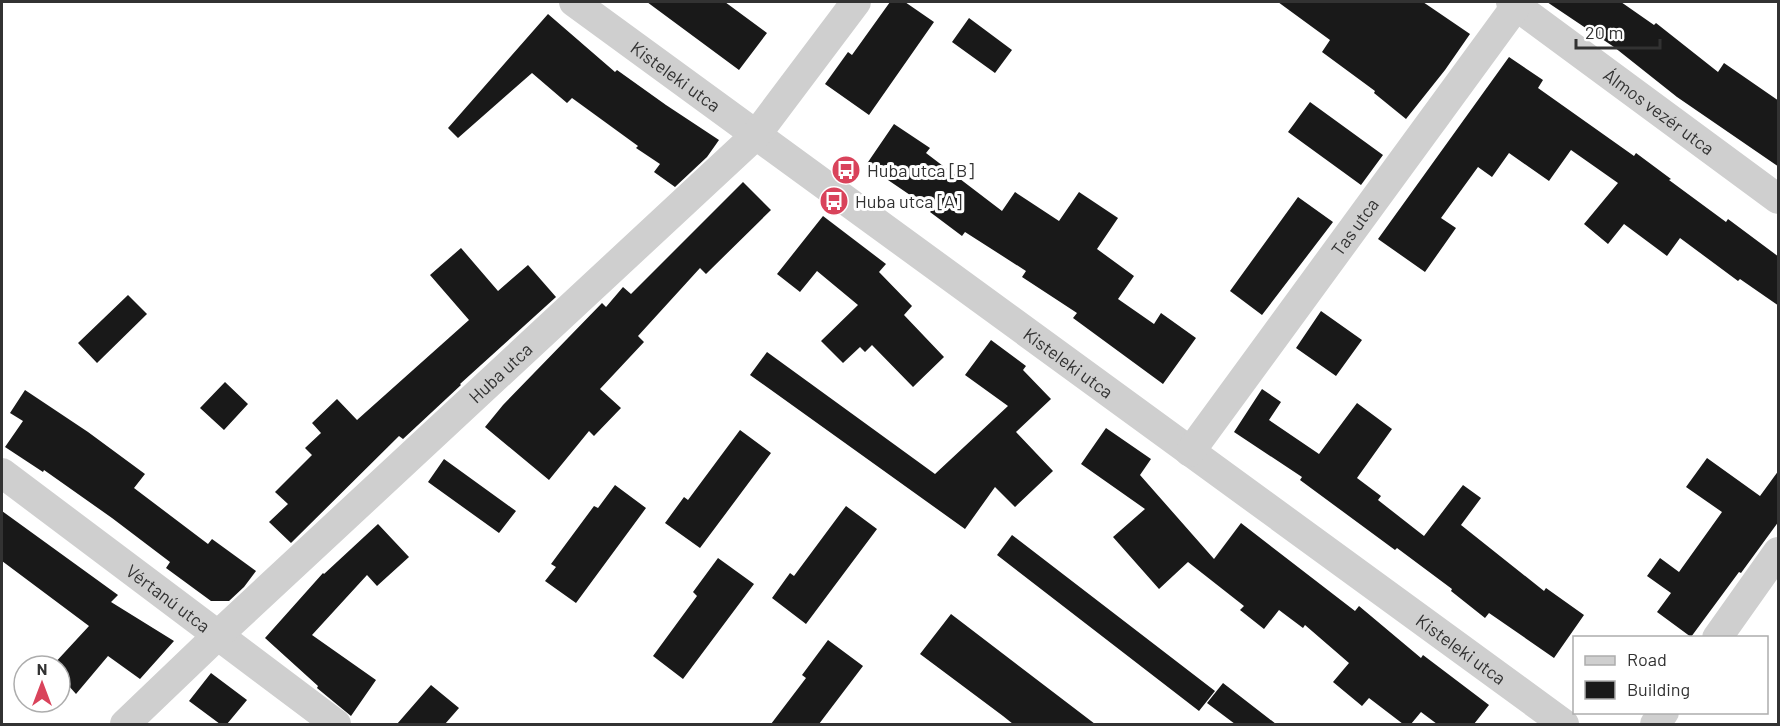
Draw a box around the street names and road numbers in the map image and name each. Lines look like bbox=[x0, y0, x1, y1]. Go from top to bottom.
street label: Kisteleki utca bbox=[627, 36, 725, 116]
street label: Álmos vezér utca bbox=[1599, 63, 1719, 159]
street label: Tas utca bbox=[1326, 194, 1383, 260]
street label: Kisteleki utca bbox=[1019, 323, 1118, 403]
street label: Huba utca bbox=[464, 338, 536, 408]
street label: Vértanú utca bbox=[122, 559, 215, 637]
street label: Kisteleki utca bbox=[1412, 609, 1510, 689]

